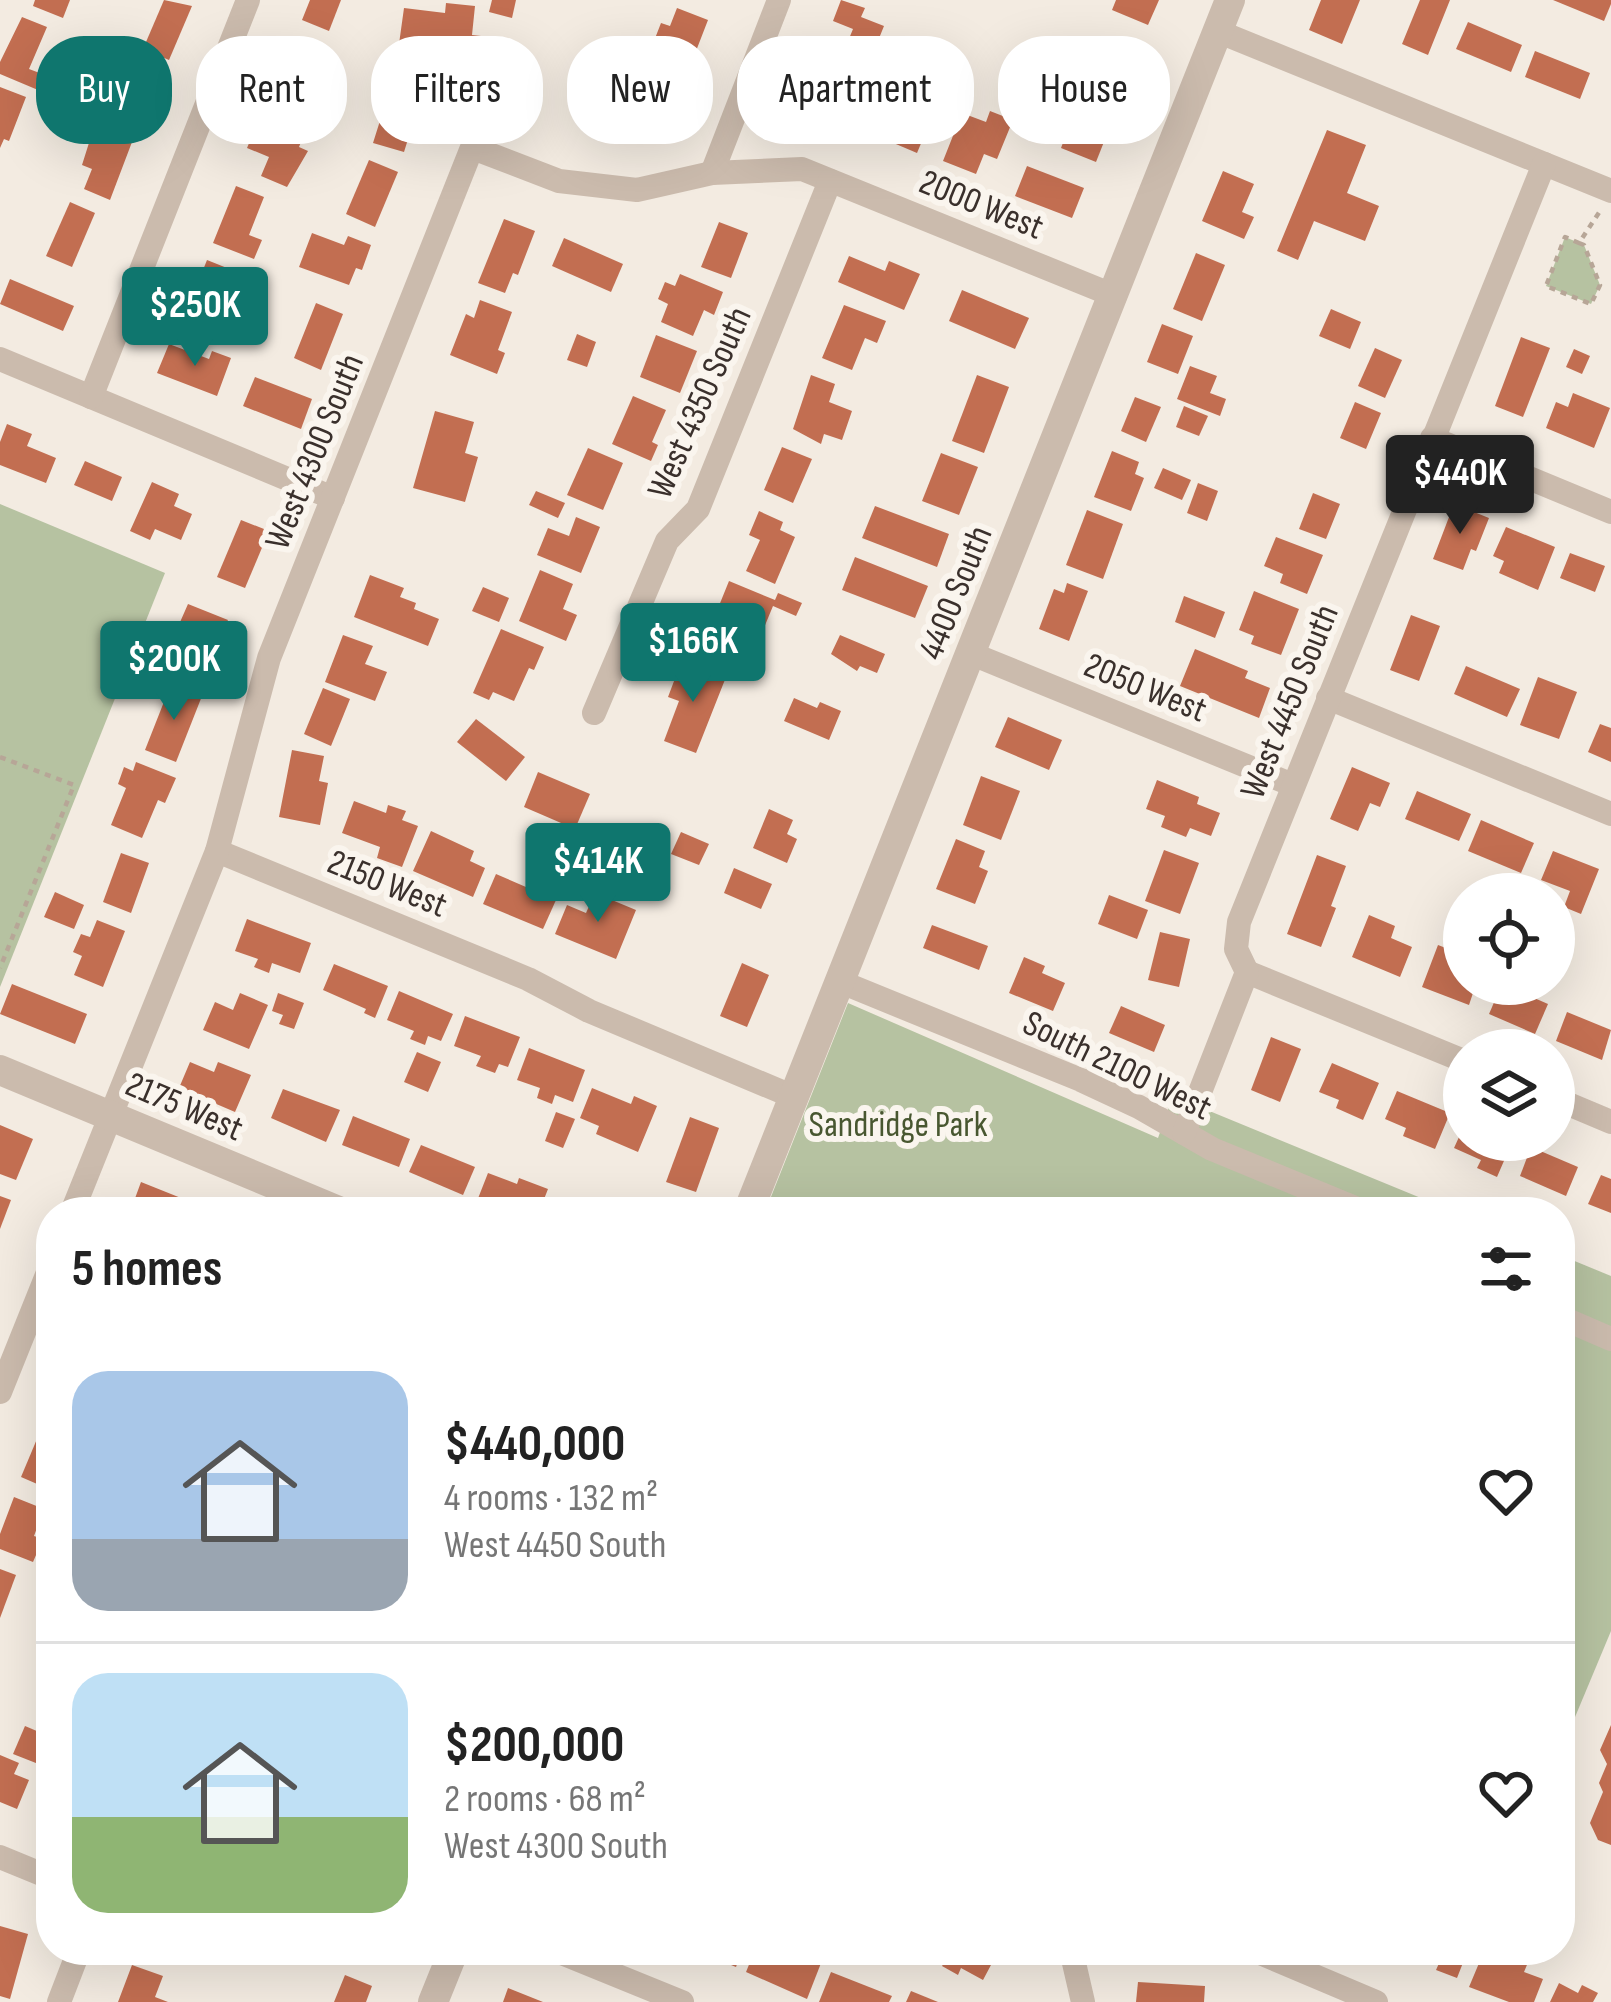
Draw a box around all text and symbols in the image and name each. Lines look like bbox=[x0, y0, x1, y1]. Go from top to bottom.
chip: Buy bbox=[36, 36, 172, 144]
chip: Rent bbox=[196, 36, 347, 144]
chip: Filters bbox=[371, 36, 543, 144]
chip: New bbox=[567, 36, 713, 144]
chip: Apartment bbox=[737, 36, 974, 144]
chip: House bbox=[998, 36, 1170, 144]
street label: 2000 West bbox=[913, 161, 1049, 250]
pin: $250K bbox=[111, 267, 279, 369]
text: $250K bbox=[149, 282, 241, 329]
street label: West 4350 South bbox=[639, 301, 762, 505]
street label: West 4300 South bbox=[257, 348, 374, 556]
pin: $440K bbox=[1376, 435, 1544, 537]
text: $440K bbox=[1413, 450, 1507, 497]
street label: 4400 South bbox=[910, 520, 1002, 666]
street label: West 4450 South bbox=[1232, 599, 1349, 805]
pin: $166K bbox=[609, 603, 777, 705]
text: $166K bbox=[647, 618, 739, 665]
pin: $200K bbox=[90, 621, 258, 723]
text: $200K bbox=[127, 636, 221, 683]
street label: 2050 West bbox=[1078, 644, 1213, 732]
pin: $414K bbox=[514, 823, 682, 925]
text: $414K bbox=[552, 838, 644, 885]
street label: 2150 West bbox=[321, 841, 453, 928]
map controls bbox=[1443, 873, 1575, 1161]
button: locate bbox=[1443, 873, 1575, 1005]
street label: South 2100 West bbox=[1016, 1002, 1218, 1130]
button: layers bbox=[1443, 1029, 1575, 1161]
street label: 2175 West bbox=[119, 1063, 249, 1151]
park label: Sandridge Park bbox=[809, 1104, 988, 1147]
icon: filters bbox=[1473, 1236, 1539, 1302]
text: 5 homes bbox=[72, 1239, 222, 1300]
text: $440,000 bbox=[444, 1414, 625, 1475]
icon: home bbox=[168, 1419, 312, 1563]
icon: heart bbox=[1473, 1458, 1539, 1524]
text: 4 rooms · 132 m² bbox=[444, 1475, 658, 1522]
text: West 4450 South bbox=[444, 1522, 666, 1569]
text: $200,000 bbox=[444, 1715, 624, 1776]
icon: home bbox=[168, 1721, 312, 1865]
icon: heart bbox=[1473, 1760, 1539, 1826]
text: 2 rooms · 68 m² bbox=[444, 1776, 646, 1823]
text: West 4300 South bbox=[444, 1823, 668, 1870]

